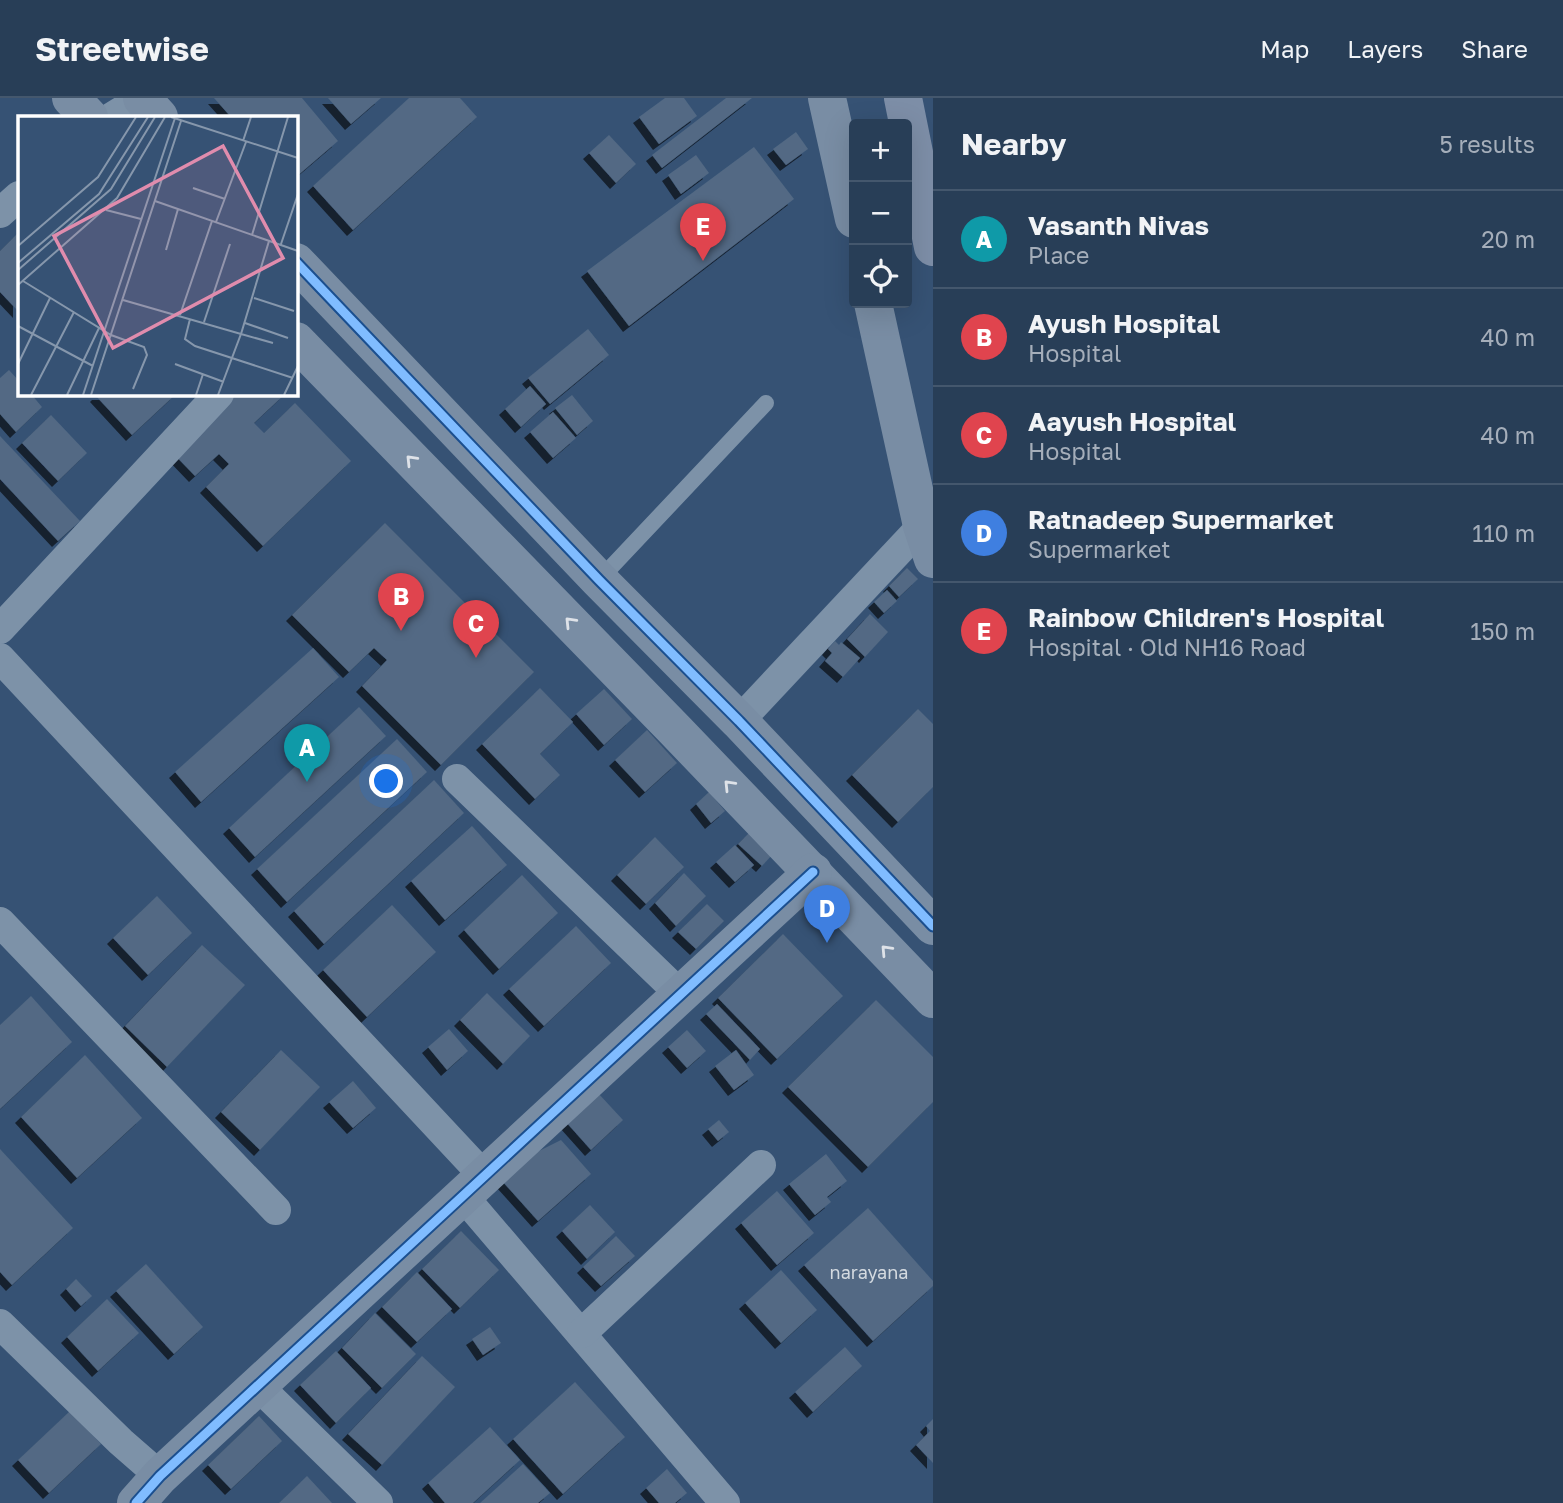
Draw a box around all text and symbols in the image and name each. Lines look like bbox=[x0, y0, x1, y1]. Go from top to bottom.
text: Streetwise bbox=[35, 29, 209, 68]
text: Map bbox=[1260, 34, 1309, 63]
text: Layers bbox=[1347, 34, 1423, 63]
text: Share bbox=[1461, 34, 1528, 63]
inset map bbox=[18, 116, 298, 396]
map controls bbox=[849, 119, 912, 308]
button: + bbox=[849, 119, 912, 182]
text: Nearby bbox=[961, 126, 1066, 162]
text: 5 results bbox=[1439, 130, 1535, 158]
button: − bbox=[849, 182, 912, 245]
pin: E bbox=[680, 203, 726, 261]
text: Vasanth Nivas bbox=[1028, 210, 1209, 241]
text: A bbox=[976, 225, 992, 253]
text: 20 m bbox=[1481, 225, 1535, 253]
text: Place bbox=[1028, 241, 1089, 269]
button: locate bbox=[849, 245, 912, 308]
text: Ayush Hospital bbox=[1028, 308, 1220, 339]
text: B bbox=[976, 323, 992, 351]
text: 40 m bbox=[1481, 323, 1535, 351]
text: Hospital bbox=[1028, 339, 1121, 367]
text: Aayush Hospital bbox=[1028, 406, 1236, 437]
text: C bbox=[976, 421, 992, 449]
text: 40 m bbox=[1481, 421, 1535, 449]
text: Hospital bbox=[1028, 437, 1121, 465]
one-way arrow bbox=[407, 455, 420, 468]
text: Ratnadeep Supermarket bbox=[1028, 504, 1334, 535]
text: D bbox=[976, 519, 992, 547]
text: 110 m bbox=[1472, 519, 1535, 547]
text: Supermarket bbox=[1028, 535, 1171, 563]
pin: B bbox=[378, 573, 424, 631]
pin: C bbox=[453, 600, 499, 658]
text: Rainbow Children's Hospital bbox=[1028, 602, 1384, 633]
text: E bbox=[977, 617, 991, 645]
text: 150 m bbox=[1470, 617, 1535, 645]
one-way arrow bbox=[566, 618, 579, 631]
text: Hospital · Old NH16 Road bbox=[1028, 633, 1306, 661]
pin: A bbox=[284, 724, 330, 782]
your location bbox=[369, 764, 403, 798]
one-way arrow bbox=[724, 781, 737, 794]
pin: D bbox=[804, 885, 850, 943]
one-way arrow bbox=[882, 945, 895, 958]
house number: narayana bbox=[830, 1261, 908, 1283]

